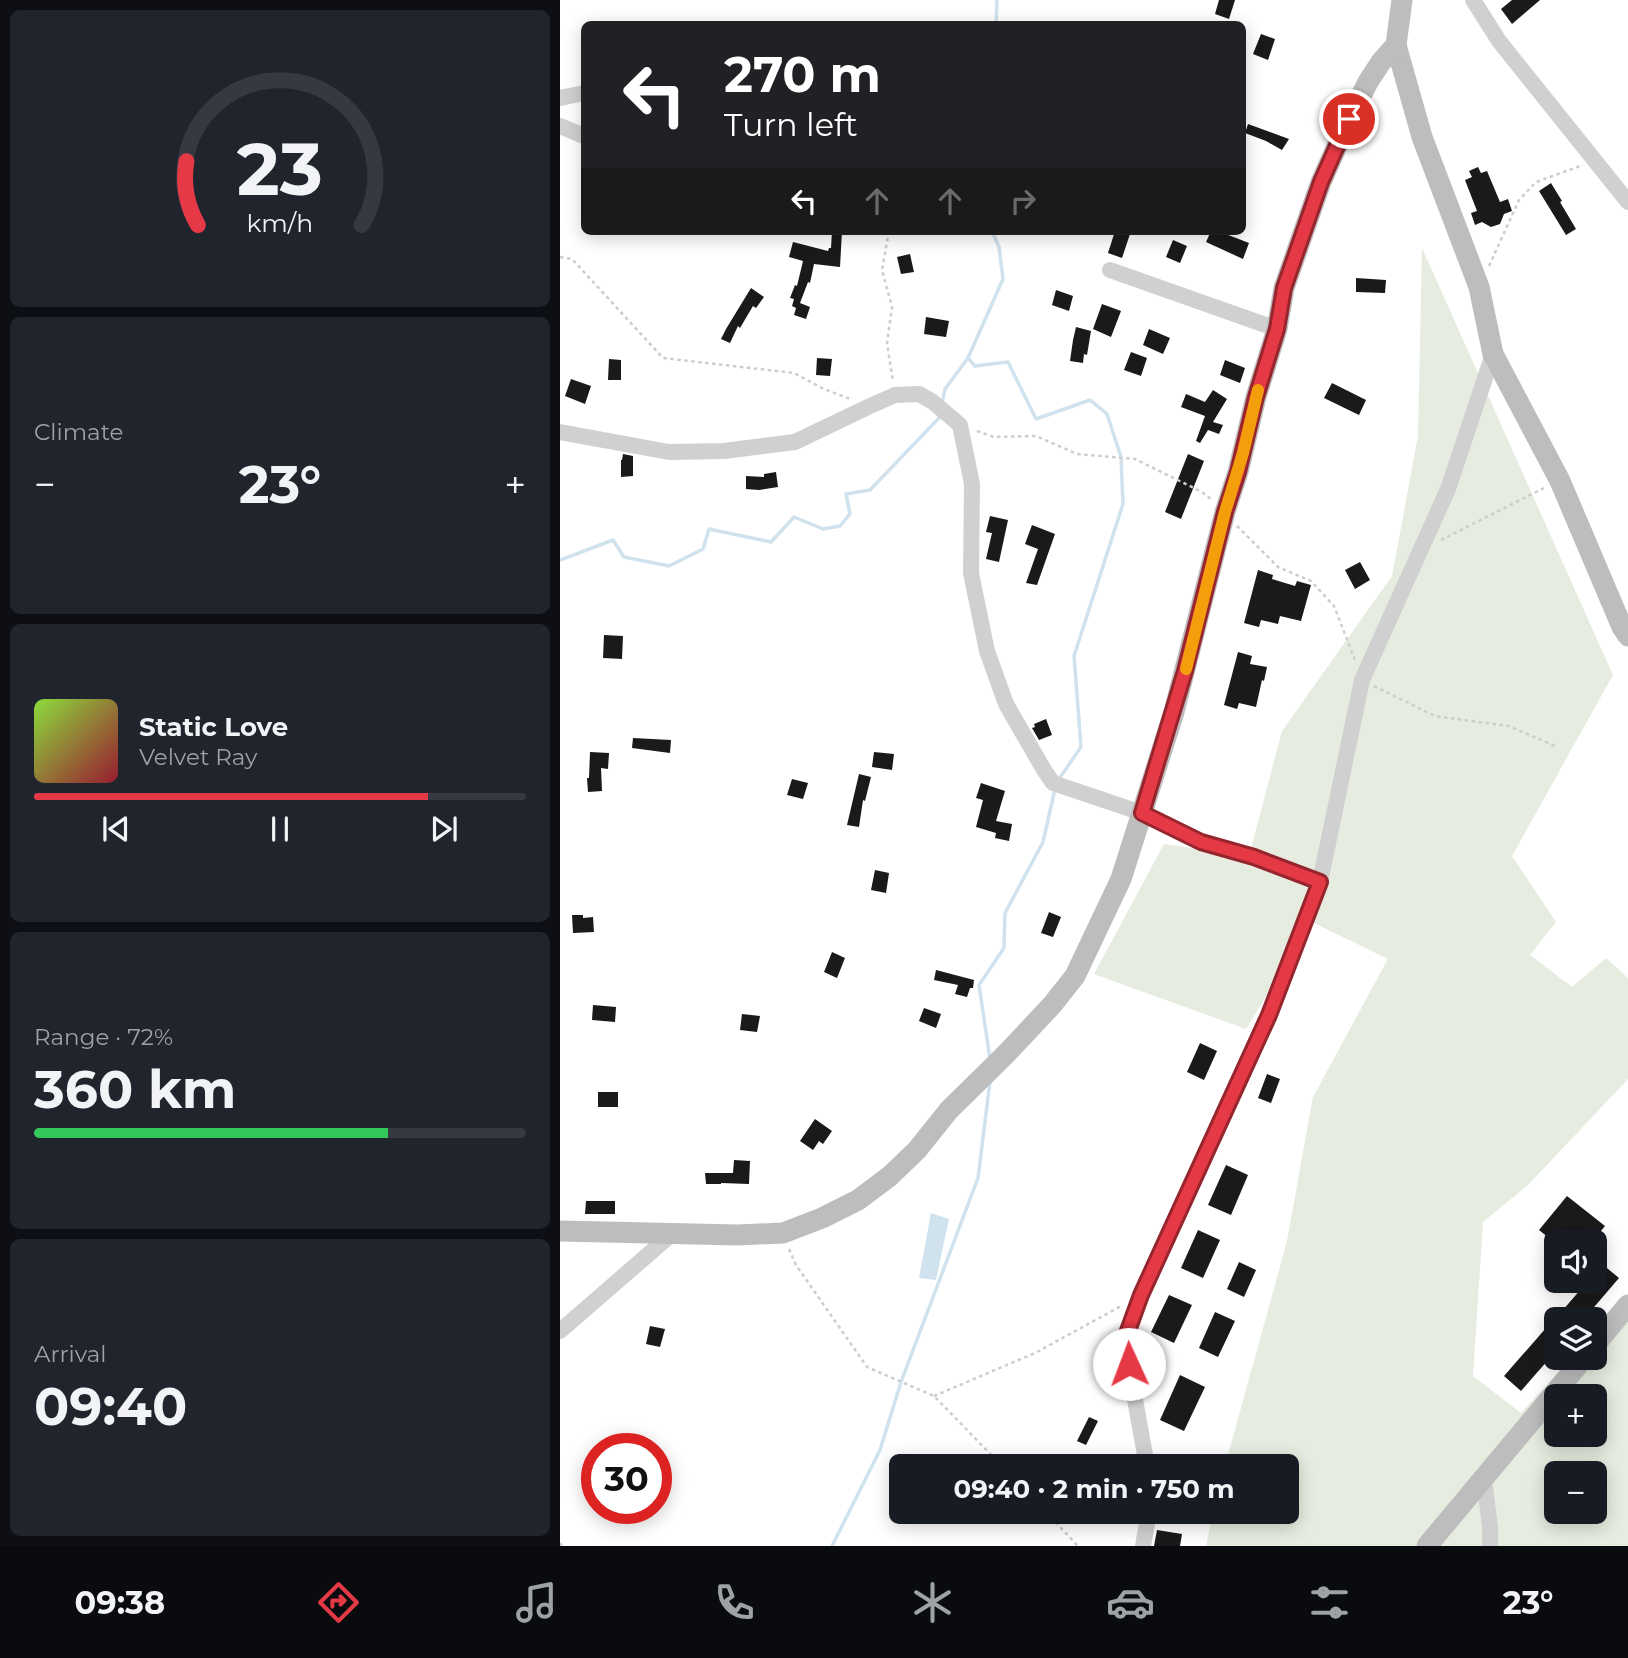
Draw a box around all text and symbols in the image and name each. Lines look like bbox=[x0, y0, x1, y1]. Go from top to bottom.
text: 270 m bbox=[724, 45, 881, 104]
icon: left bbox=[609, 49, 700, 140]
pin bbox=[1319, 89, 1379, 149]
icon: arrive bbox=[1330, 100, 1368, 138]
text: Turn left bbox=[724, 105, 858, 144]
text: 23 bbox=[237, 125, 323, 213]
icon: left bbox=[785, 182, 823, 220]
icon: ahead bbox=[858, 182, 896, 220]
icon: ahead bbox=[931, 182, 969, 220]
icon: right bbox=[1004, 182, 1042, 220]
text: km/h bbox=[247, 207, 313, 237]
text: Climate bbox=[34, 418, 123, 446]
text: 23° bbox=[239, 453, 321, 516]
text: − bbox=[34, 461, 56, 508]
text: + bbox=[504, 461, 526, 508]
text: Static Love bbox=[139, 711, 288, 743]
text: Velvet Ray bbox=[139, 743, 257, 771]
icon: previous bbox=[97, 810, 135, 848]
icon: pause bbox=[261, 810, 299, 848]
icon: next bbox=[425, 810, 463, 848]
text: Range · 72% bbox=[34, 1023, 173, 1051]
text: 360 km bbox=[34, 1058, 236, 1121]
map controls bbox=[1544, 1230, 1607, 1524]
button: sound bbox=[1544, 1230, 1607, 1293]
button: layers bbox=[1544, 1307, 1607, 1370]
position arrow bbox=[1092, 1327, 1166, 1401]
text: Arrival bbox=[34, 1340, 107, 1368]
text: 09:40 bbox=[34, 1375, 187, 1438]
button: + bbox=[1544, 1384, 1607, 1447]
speed limit sign: 30 bbox=[581, 1433, 672, 1524]
button: − bbox=[1544, 1461, 1607, 1524]
text: 09:40 · 2 min · 750 m bbox=[954, 1473, 1234, 1505]
icon: directions bbox=[314, 1578, 363, 1627]
icon: music bbox=[512, 1578, 561, 1627]
icon: phone bbox=[710, 1578, 759, 1627]
icon: climate bbox=[908, 1578, 957, 1627]
icon: car bbox=[1106, 1578, 1155, 1627]
icon: filters bbox=[1305, 1578, 1354, 1627]
text: 09:38 bbox=[75, 1583, 165, 1622]
text: 23° bbox=[1503, 1583, 1553, 1622]

